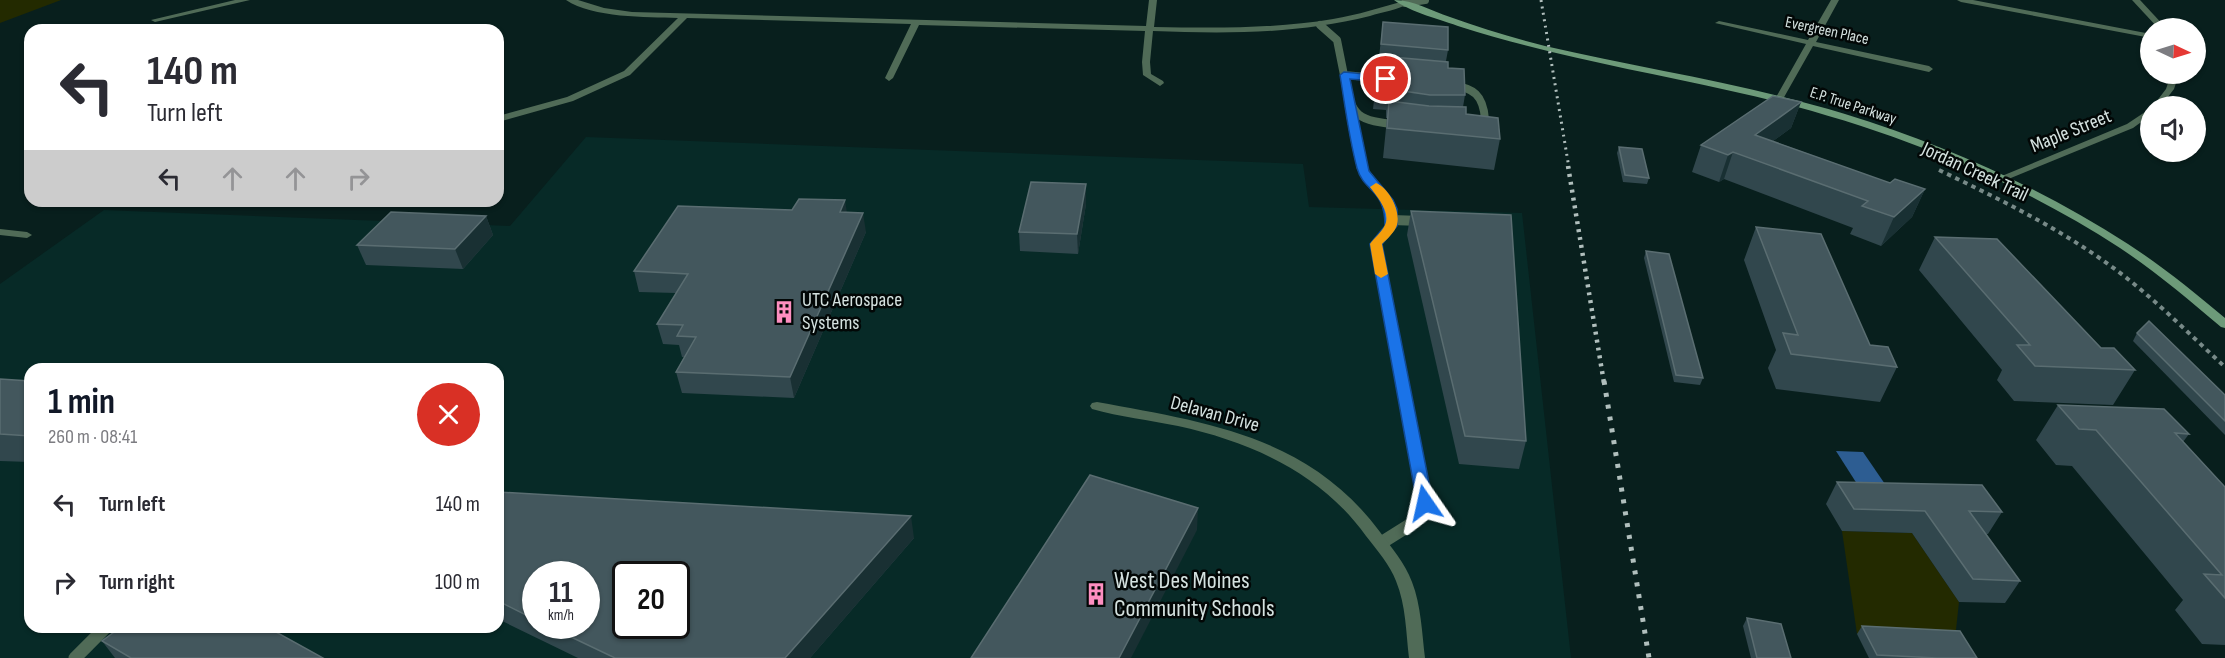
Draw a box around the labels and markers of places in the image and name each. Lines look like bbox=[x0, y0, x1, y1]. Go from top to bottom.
pin bbox=[1360, 53, 1411, 104]
place label: UTC Aerospace Systems bbox=[802, 288, 902, 335]
building icon: UTC Aerospace Systems bbox=[771, 299, 797, 325]
place label: West Des Moines Community Schools bbox=[1114, 566, 1275, 623]
building icon: West Des Moines Community Schools bbox=[1083, 581, 1109, 607]

